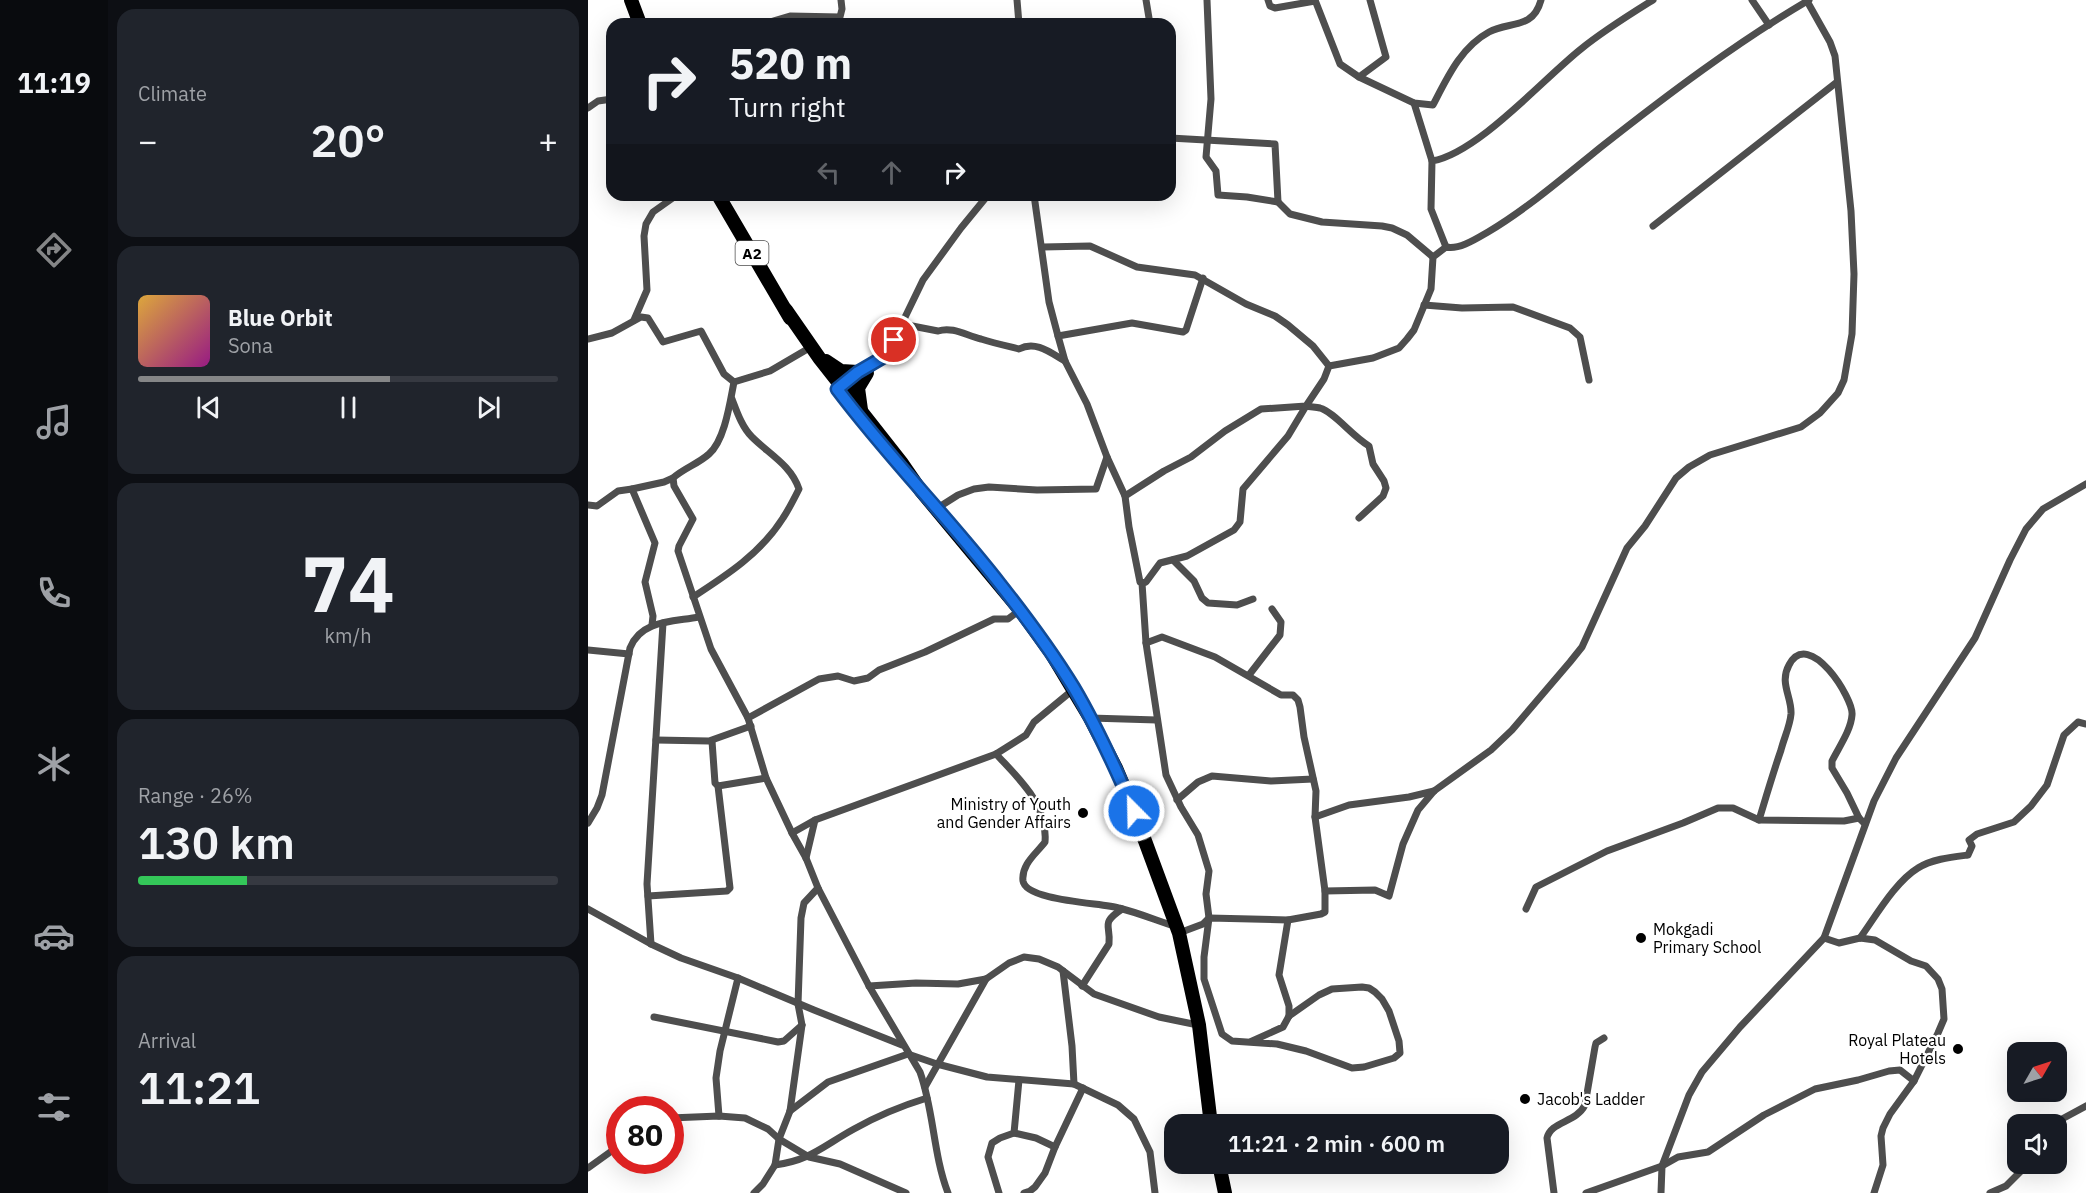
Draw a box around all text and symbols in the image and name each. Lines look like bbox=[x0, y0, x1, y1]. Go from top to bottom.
text: 520 m bbox=[729, 36, 852, 91]
icon: right bbox=[630, 42, 708, 120]
text: 11:19 bbox=[17, 65, 91, 100]
text: Climate bbox=[138, 80, 207, 107]
text: Turn right bbox=[729, 89, 846, 124]
text: 20° bbox=[310, 111, 386, 169]
text: − bbox=[138, 119, 158, 162]
text: + bbox=[538, 119, 558, 162]
icon: left bbox=[812, 156, 845, 189]
icon: ahead bbox=[875, 156, 908, 189]
icon: right bbox=[938, 156, 971, 189]
icon: directions bbox=[33, 229, 75, 271]
road number: A2 bbox=[736, 241, 768, 265]
text: Blue Orbit bbox=[228, 303, 333, 332]
pin bbox=[868, 314, 919, 365]
icon: arrive bbox=[877, 323, 910, 356]
text: Sona bbox=[228, 332, 273, 359]
icon: previous bbox=[192, 391, 225, 424]
icon: pause bbox=[332, 391, 365, 424]
icon: next bbox=[472, 391, 505, 424]
icon: music bbox=[33, 401, 75, 443]
text: 74 bbox=[301, 532, 395, 633]
icon: phone bbox=[33, 572, 75, 614]
text: km/h bbox=[324, 622, 372, 649]
icon: climate bbox=[33, 743, 75, 785]
position arrow bbox=[1102, 779, 1166, 843]
text: Range · 26% bbox=[138, 782, 253, 809]
place label: Ministry of Youth and Gender Affairs bbox=[937, 794, 1071, 832]
marker: Ministry of Youth and Gender Affairs bbox=[1076, 806, 1090, 820]
text: 130 km bbox=[138, 813, 295, 871]
icon: car bbox=[33, 915, 75, 957]
place label: Mokgadi Primary School bbox=[1653, 919, 1761, 957]
marker: Mokgadi Primary School bbox=[1634, 931, 1648, 945]
text: Arrival bbox=[138, 1027, 196, 1054]
place label: Royal Plateau Hotels bbox=[1848, 1030, 1946, 1068]
marker: Royal Plateau Hotels bbox=[1951, 1042, 1965, 1056]
north arrow bbox=[2007, 1042, 2067, 1102]
map controls bbox=[2007, 1042, 2067, 1174]
text: 11:21 bbox=[138, 1058, 260, 1116]
icon: filters bbox=[33, 1086, 75, 1128]
place label: Jacob's Ladder bbox=[1537, 1089, 1645, 1109]
marker: Jacob's Ladder bbox=[1518, 1092, 1532, 1106]
speed limit sign: 80 bbox=[606, 1096, 684, 1174]
button: sound bbox=[2007, 1114, 2067, 1174]
text: 11:21 · 2 min · 600 m bbox=[1228, 1129, 1445, 1158]

